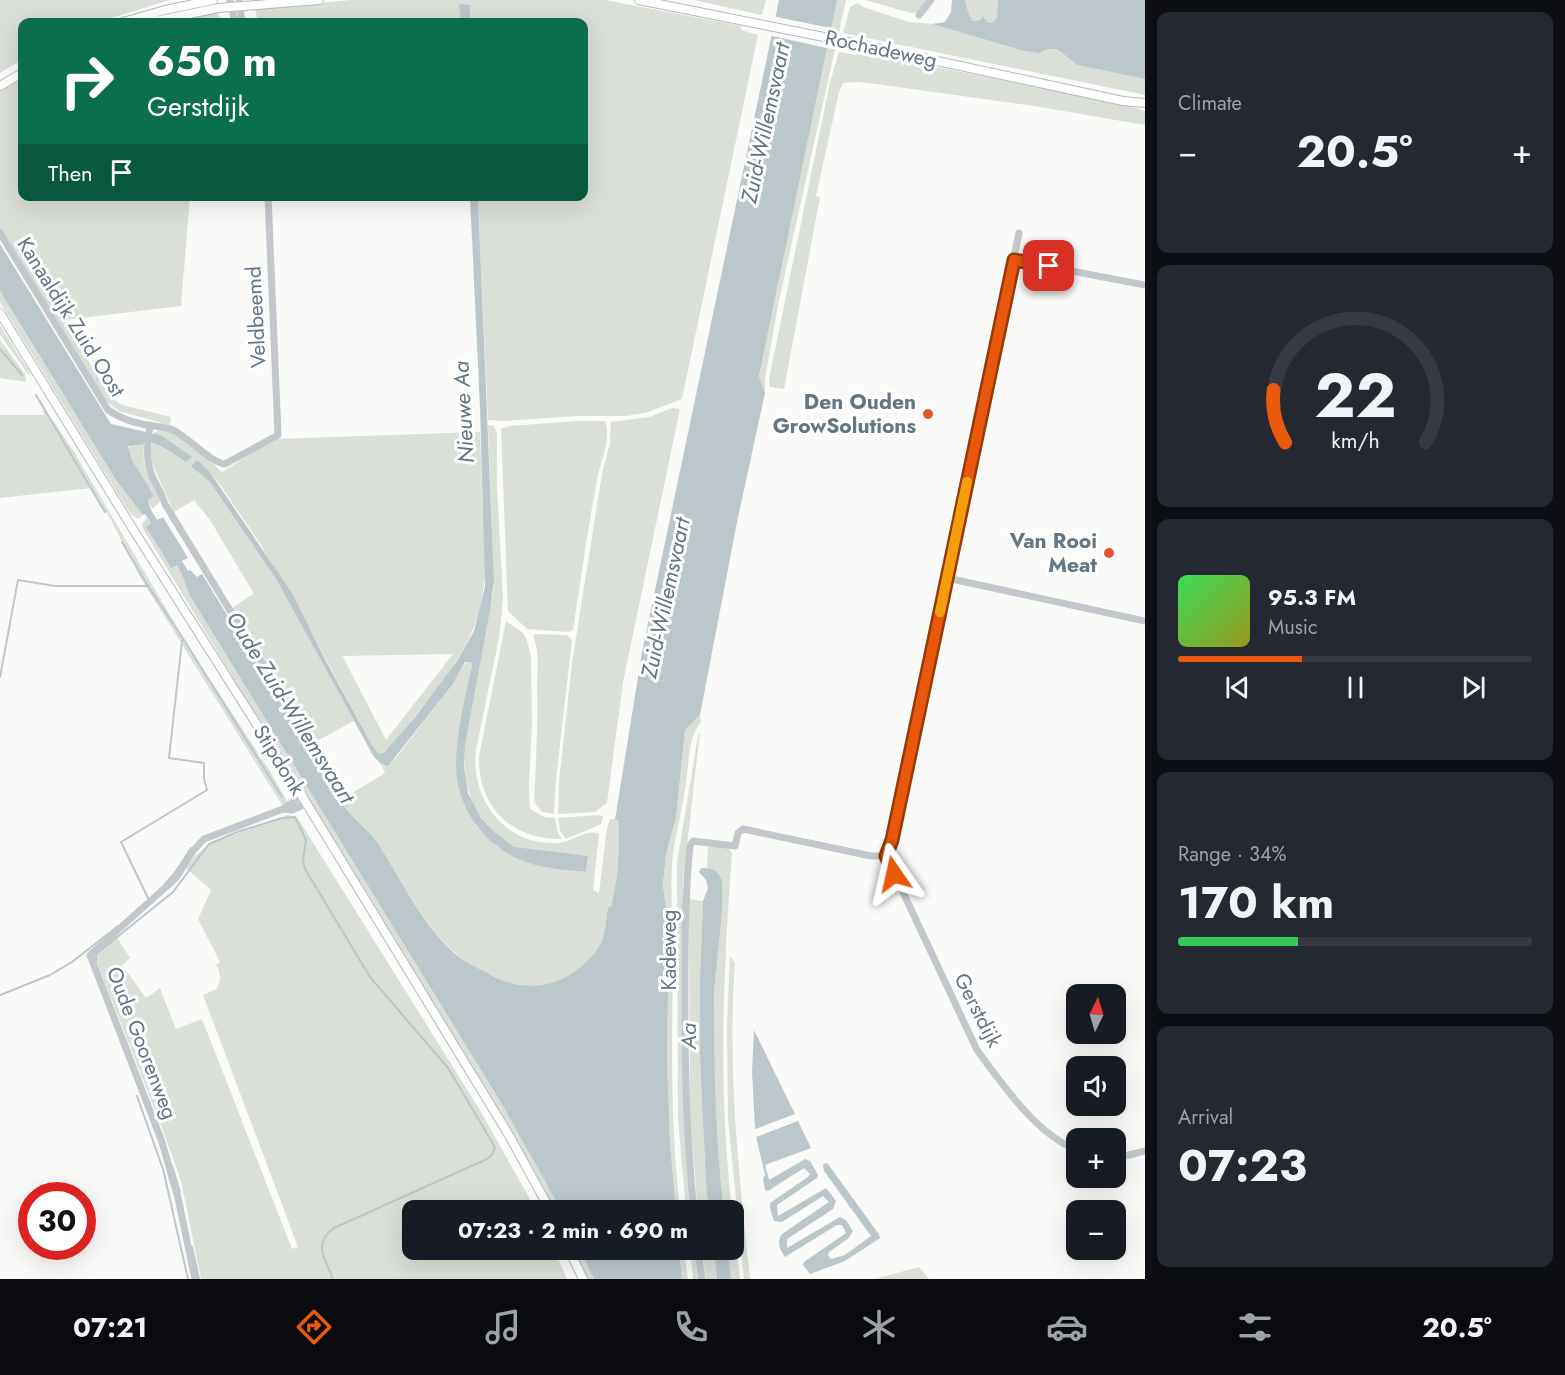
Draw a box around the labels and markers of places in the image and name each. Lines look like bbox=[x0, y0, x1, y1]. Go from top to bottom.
pin bbox=[1023, 240, 1074, 291]
place label: Den Ouden GrowSolutions bbox=[773, 387, 916, 441]
marker: Den Ouden GrowSolutions bbox=[921, 407, 935, 421]
place label: Van Rooi Meat bbox=[1009, 526, 1097, 580]
marker: Van Rooi Meat bbox=[1102, 546, 1116, 560]

